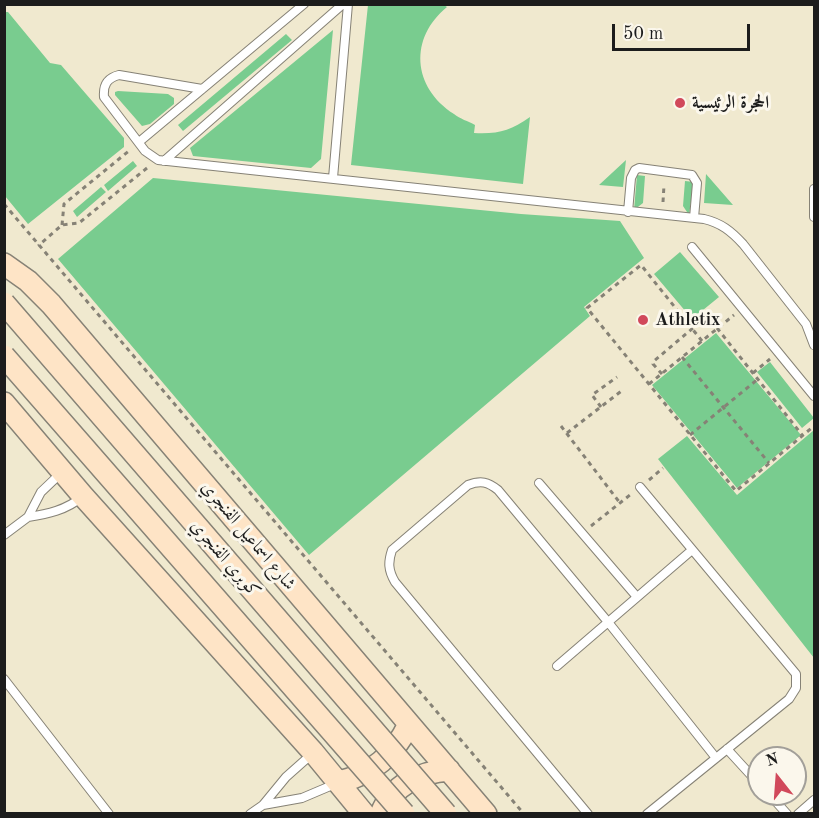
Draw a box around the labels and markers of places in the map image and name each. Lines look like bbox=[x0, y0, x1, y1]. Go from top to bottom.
place label: الحجرة الرئيسية bbox=[692, 92, 769, 114]
marker: الحجرة الرئيسية bbox=[673, 96, 687, 110]
place label: Athletix bbox=[655, 309, 720, 331]
marker: Athletix bbox=[636, 313, 650, 327]

